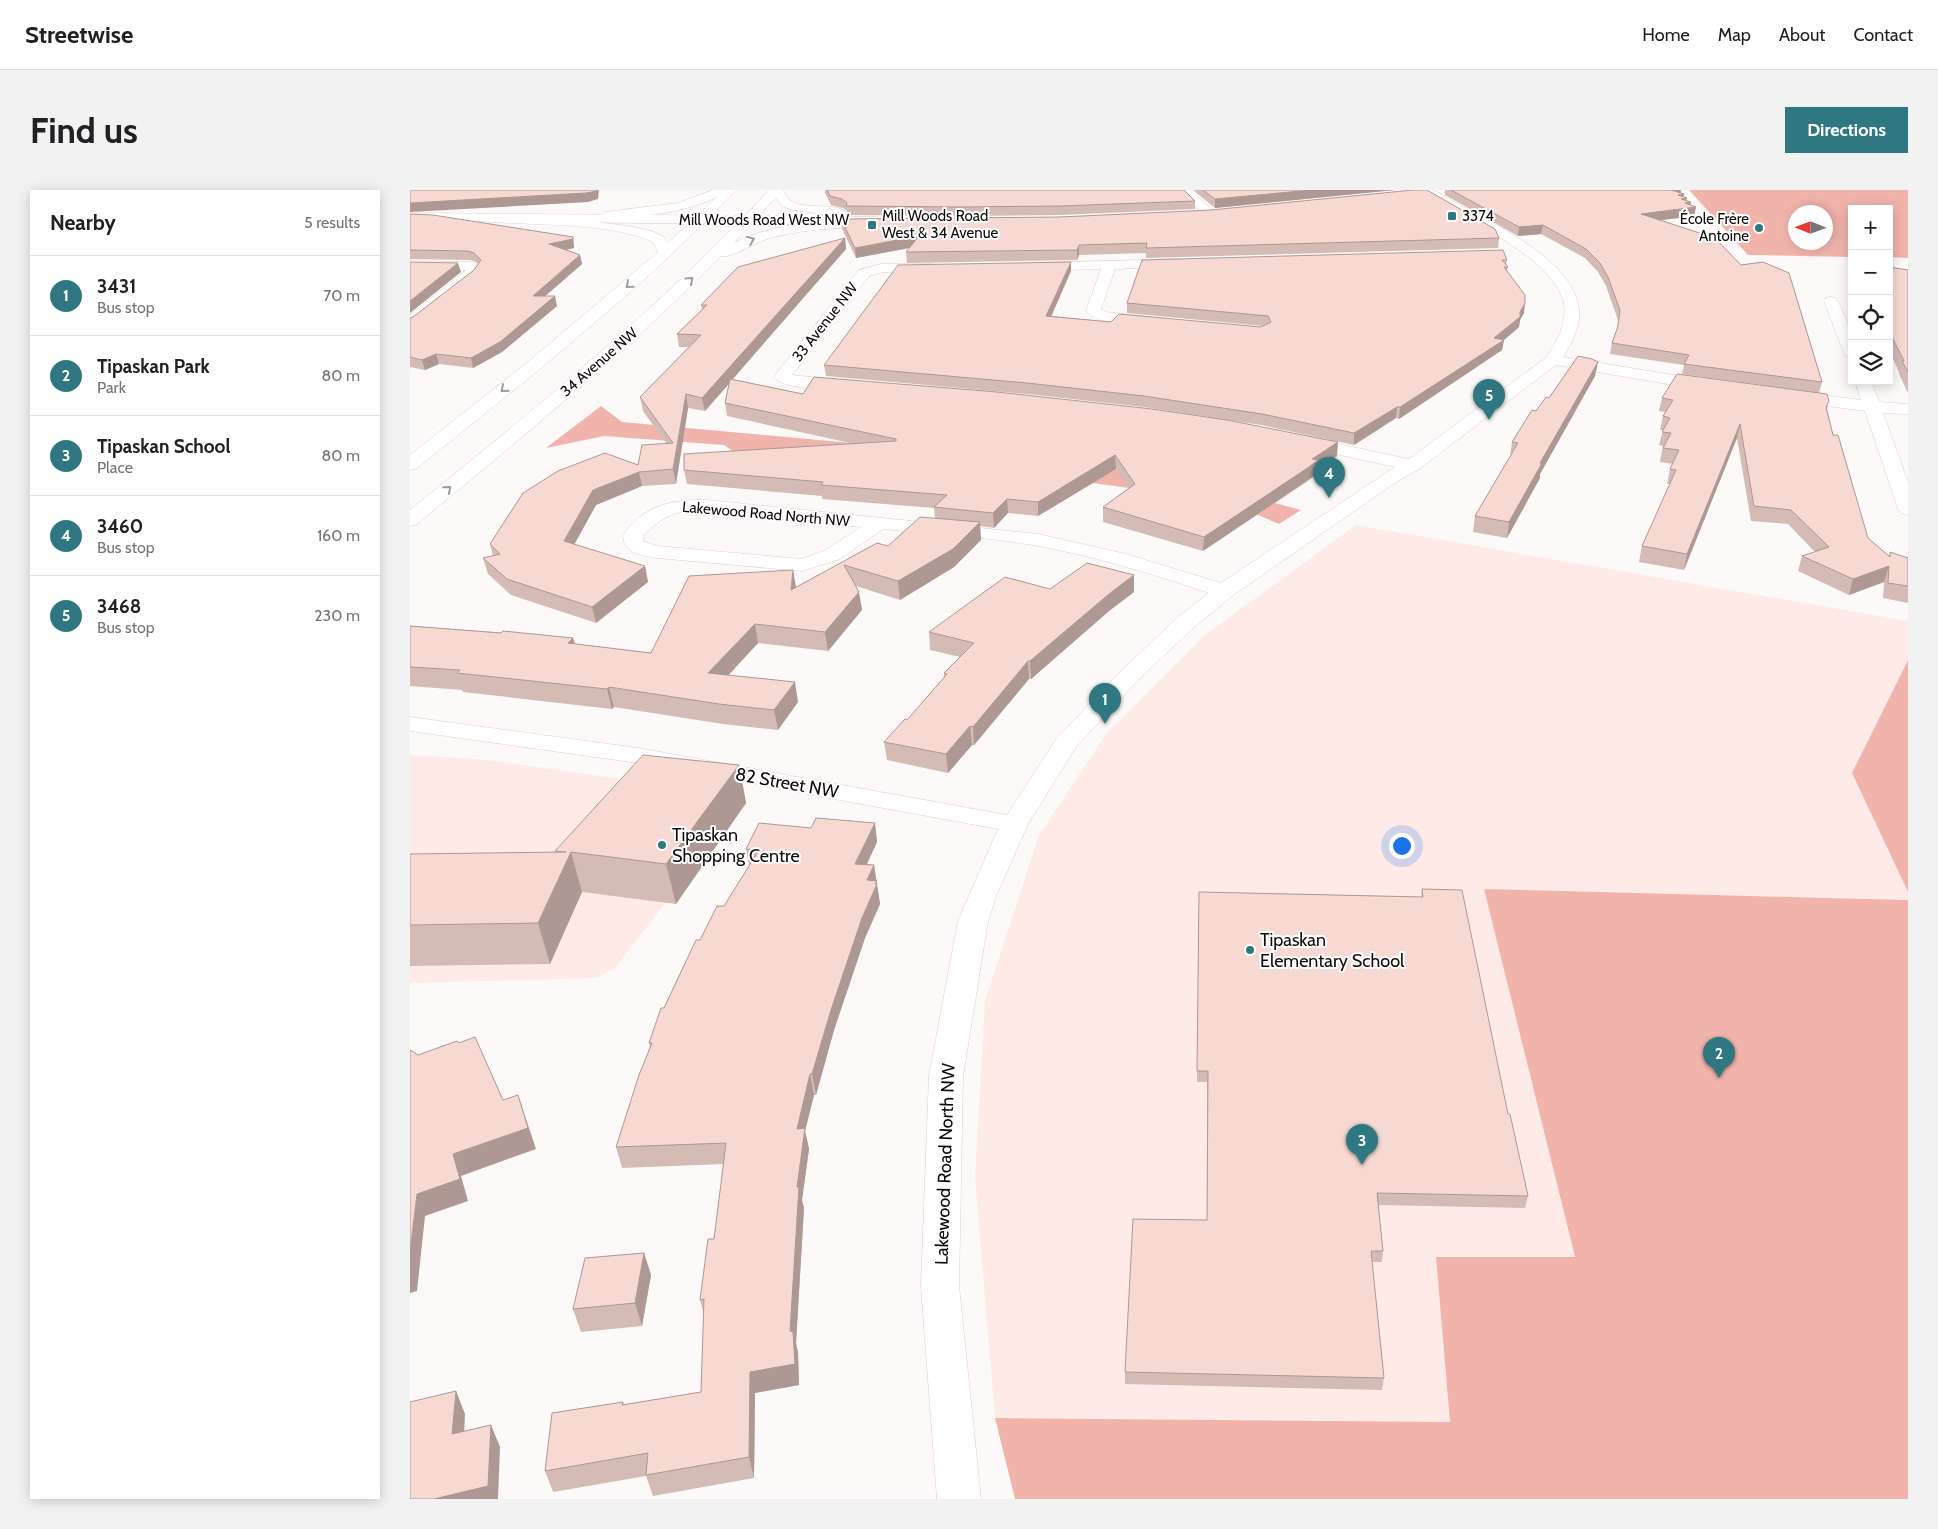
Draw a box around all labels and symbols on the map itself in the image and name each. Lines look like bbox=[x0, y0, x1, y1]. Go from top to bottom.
north arrow bbox=[1788, 205, 1833, 250]
place label: Mill Woods Road West & 34 Avenue bbox=[882, 207, 999, 242]
place label: 3374 bbox=[1462, 207, 1494, 225]
place label: École Frère Antoine bbox=[1680, 209, 1749, 245]
marker: 3374 bbox=[1446, 210, 1458, 222]
street label: Mill Woods Road West NW bbox=[679, 211, 850, 229]
marker: Mill Woods Road West & 34 Avenue bbox=[866, 219, 878, 231]
marker: École Frère Antoine bbox=[1753, 222, 1765, 234]
one-way arrow bbox=[746, 236, 755, 247]
one-way arrow bbox=[685, 277, 694, 286]
street label: 33 Avenue NW bbox=[789, 278, 862, 365]
one-way arrow bbox=[625, 279, 634, 288]
street label: 34 Avenue NW bbox=[557, 323, 642, 400]
pin: 5 bbox=[1473, 379, 1505, 420]
one-way arrow bbox=[501, 384, 510, 392]
pin: 4 bbox=[1313, 457, 1345, 498]
one-way arrow bbox=[442, 485, 451, 494]
street label: Lakewood Road North NW bbox=[681, 498, 851, 530]
pin: 1 bbox=[1089, 683, 1121, 724]
street label: 82 Street NW bbox=[734, 763, 840, 803]
place label: Tipaskan Shopping Centre bbox=[672, 824, 800, 867]
your location bbox=[1389, 833, 1415, 859]
marker: Tipaskan Shopping Centre bbox=[656, 839, 668, 851]
place label: Tipaskan Elementary School bbox=[1260, 929, 1405, 972]
marker: Tipaskan Elementary School bbox=[1244, 944, 1256, 956]
pin: 2 bbox=[1703, 1037, 1735, 1078]
street label: Lakewood Road North NW bbox=[930, 1063, 960, 1265]
pin: 3 bbox=[1346, 1124, 1378, 1165]

